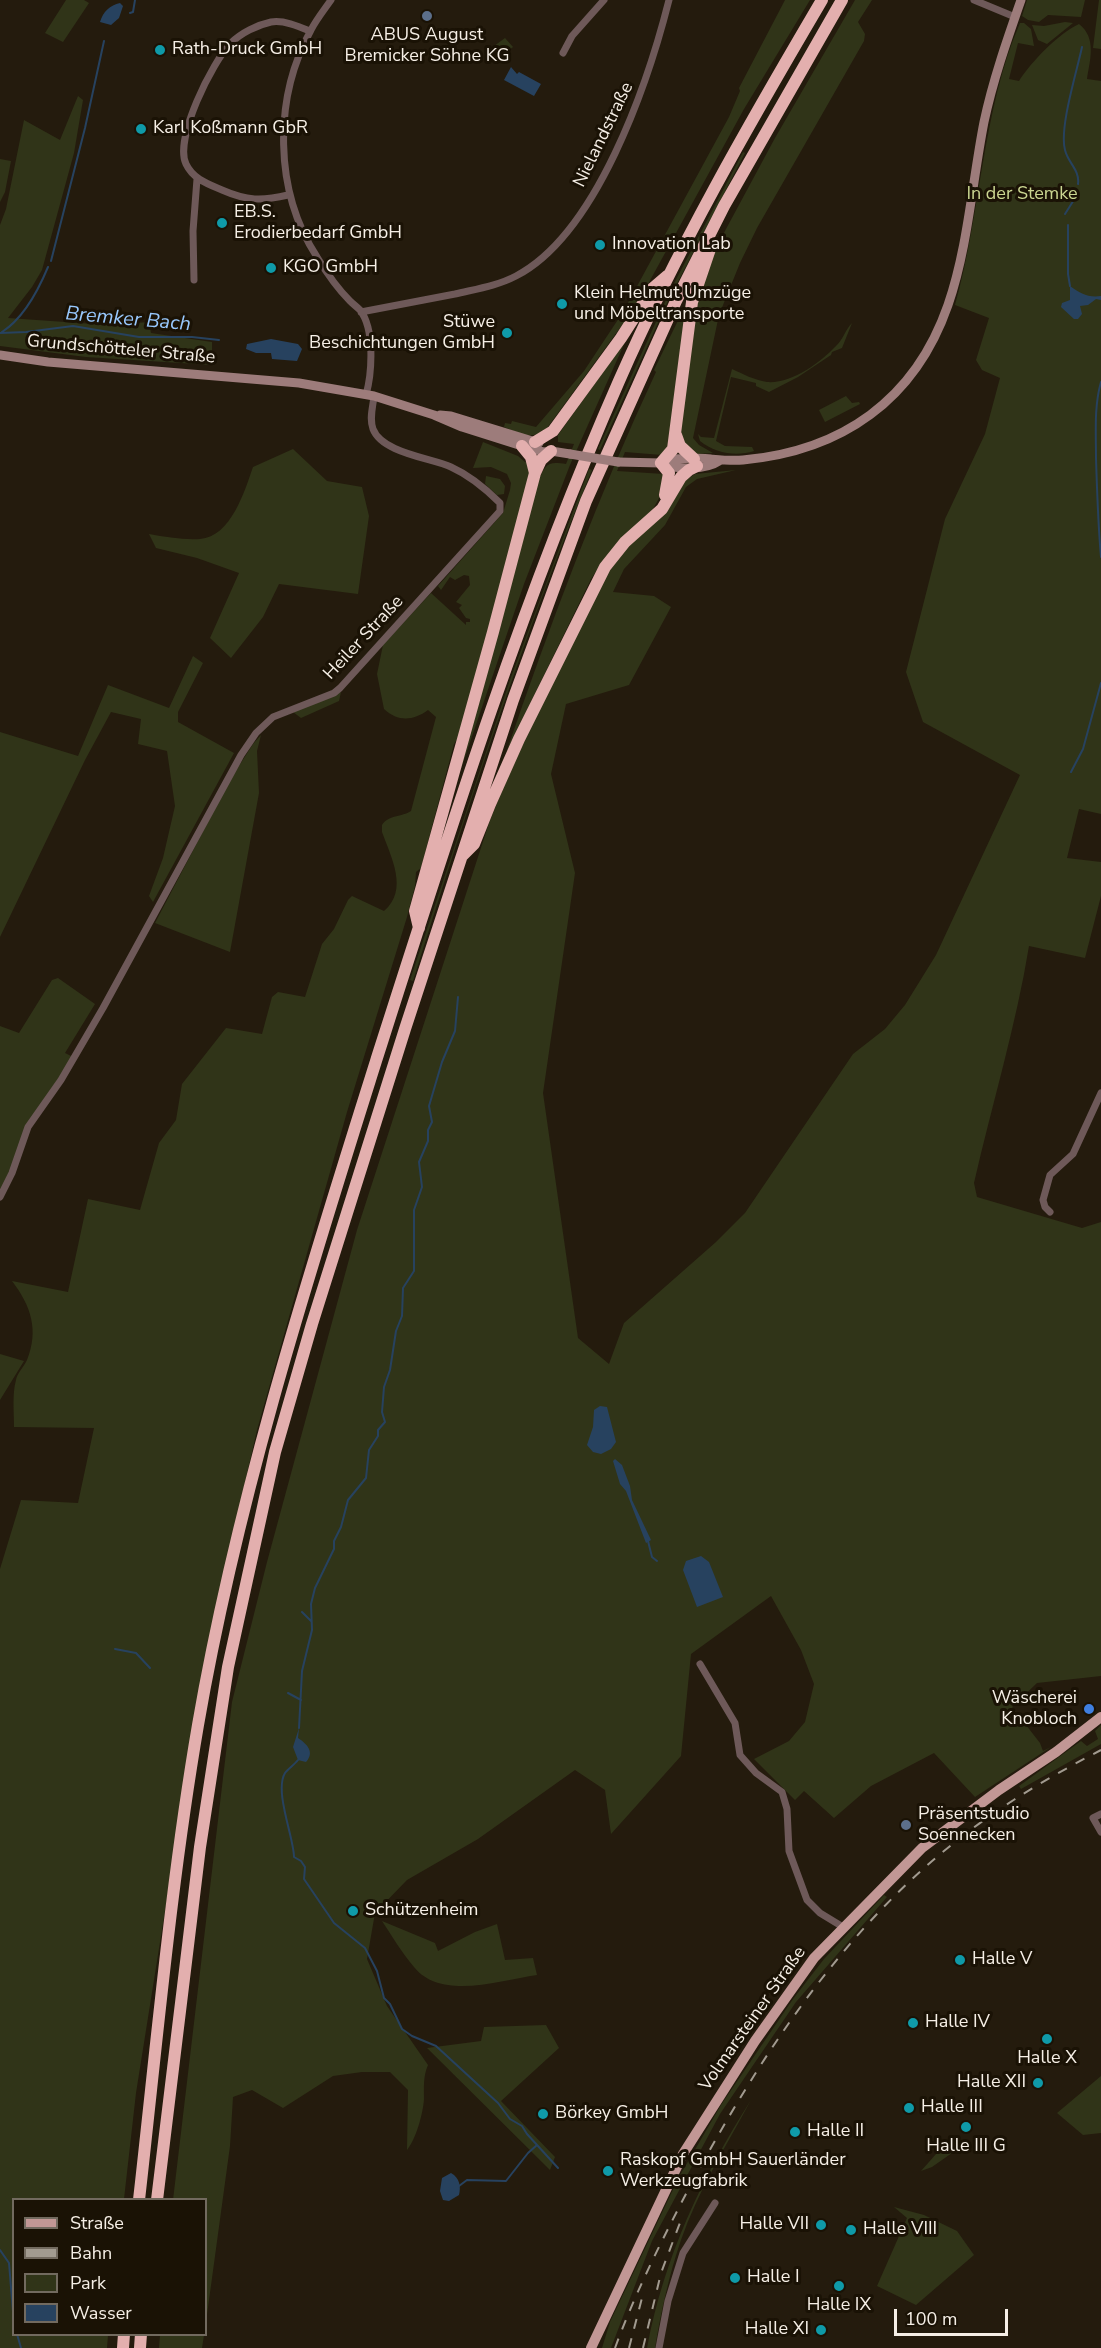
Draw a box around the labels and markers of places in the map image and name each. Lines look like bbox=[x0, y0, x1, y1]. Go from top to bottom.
marker: ABUS August Bremicker Söhne KG bbox=[420, 9, 434, 23]
place label: ABUS August Bremicker Söhne KG bbox=[345, 25, 509, 68]
place label: Rath-Druck GmbH bbox=[172, 39, 322, 61]
marker: Rath-Druck GmbH bbox=[153, 43, 167, 57]
place label: Karl Koßmann GbR bbox=[153, 118, 308, 140]
marker: Karl Koßmann GbR bbox=[134, 122, 148, 136]
place label: EB.S. Erodierbedarf GmbH bbox=[234, 202, 402, 244]
marker: EB.S. Erodierbedarf GmbH bbox=[215, 216, 229, 230]
place label: Innovation Lab bbox=[612, 234, 731, 256]
marker: Innovation Lab bbox=[593, 238, 607, 252]
place label: KGO GmbH bbox=[283, 257, 378, 279]
marker: KGO GmbH bbox=[264, 261, 278, 275]
place label: Klein Helmut Umzüge und Möbeltransporte bbox=[574, 283, 751, 326]
marker: Klein Helmut Umzüge und Möbeltransporte bbox=[555, 297, 569, 311]
place label: Stüwe Beschichtungen GmbH bbox=[309, 312, 495, 354]
marker: Stüwe Beschichtungen GmbH bbox=[500, 326, 514, 340]
place label: Wäscherei Knobloch bbox=[992, 1688, 1077, 1730]
marker: Wäscherei Knobloch bbox=[1082, 1702, 1096, 1716]
place label: Präsentstudio Soennecken bbox=[918, 1804, 1030, 1846]
marker: Präsentstudio Soennecken bbox=[899, 1818, 913, 1832]
place label: Schützenheim bbox=[365, 1900, 478, 1922]
marker: Schützenheim bbox=[346, 1904, 360, 1918]
place label: Halle V bbox=[972, 1949, 1032, 1971]
marker: Halle V bbox=[953, 1953, 967, 1967]
place label: Halle IV bbox=[925, 2012, 990, 2034]
marker: Halle IV bbox=[906, 2016, 920, 2030]
marker: Halle X bbox=[1040, 2032, 1054, 2046]
place label: Halle X bbox=[1017, 2048, 1077, 2070]
place label: Halle XII bbox=[957, 2072, 1026, 2094]
marker: Halle XII bbox=[1031, 2076, 1045, 2090]
place label: Halle III bbox=[921, 2097, 983, 2119]
marker: Halle III bbox=[902, 2101, 916, 2115]
place label: Börkey GmbH bbox=[555, 2103, 668, 2125]
marker: Börkey GmbH bbox=[536, 2107, 550, 2121]
marker: Halle III G bbox=[959, 2120, 973, 2134]
place label: Halle II bbox=[807, 2121, 864, 2143]
marker: Halle II bbox=[788, 2125, 802, 2139]
place label: Halle III G bbox=[926, 2136, 1006, 2158]
place label: Raskopf GmbH Sauerländer Werkzeugfabrik bbox=[620, 2150, 846, 2192]
marker: Raskopf GmbH Sauerländer Werkzeugfabrik bbox=[601, 2164, 615, 2178]
place label: Halle VII bbox=[739, 2214, 809, 2236]
marker: Halle VII bbox=[814, 2218, 828, 2232]
place label: Halle VIII bbox=[863, 2219, 937, 2241]
marker: Halle VIII bbox=[844, 2223, 858, 2237]
place label: Halle I bbox=[747, 2267, 800, 2289]
marker: Halle I bbox=[728, 2271, 742, 2285]
marker: Halle IX bbox=[832, 2279, 846, 2293]
place label: Halle IX bbox=[807, 2295, 871, 2317]
place label: Halle XI bbox=[745, 2319, 809, 2341]
marker: Halle XI bbox=[814, 2323, 828, 2337]

